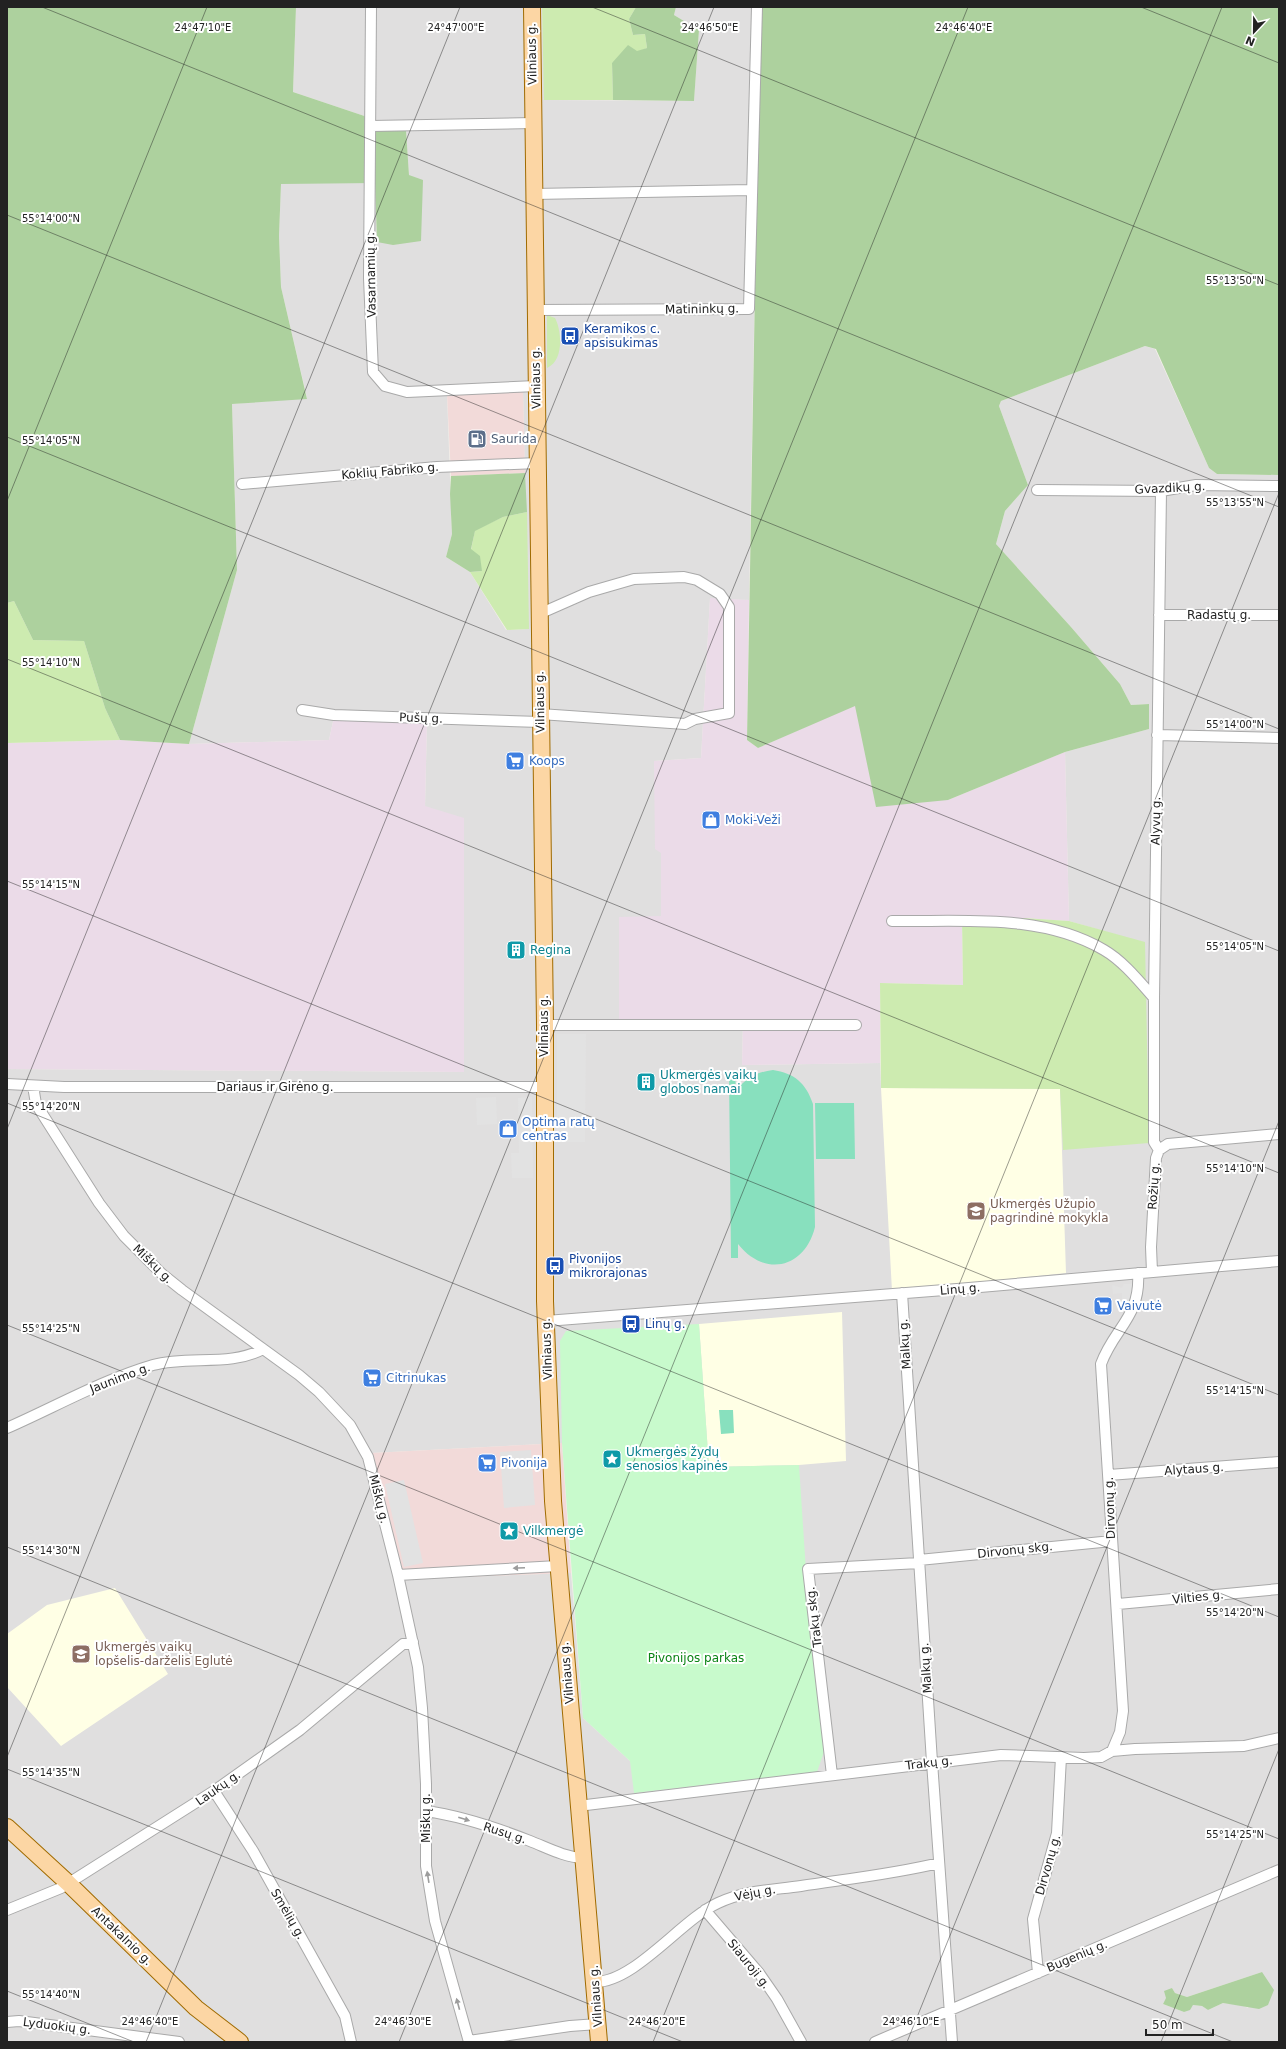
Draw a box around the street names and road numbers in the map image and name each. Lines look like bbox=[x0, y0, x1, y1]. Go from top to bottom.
street label: Vilniaus g. bbox=[524, 23, 540, 85]
street label: Vasarnamių g. bbox=[363, 232, 379, 318]
street label: Matininkų g. bbox=[665, 301, 739, 317]
street label: Vilniaus g. bbox=[528, 347, 544, 409]
street label: Koklių Fabriko g. bbox=[341, 460, 439, 482]
street label: Gvazdikų g. bbox=[1134, 479, 1206, 497]
street label: Radastų g. bbox=[1187, 608, 1251, 622]
street label: Vilniaus g. bbox=[532, 671, 548, 733]
street label: Pušų g. bbox=[399, 710, 443, 726]
street label: Alyvų g. bbox=[1149, 797, 1163, 845]
street label: Vilniaus g. bbox=[537, 995, 551, 1057]
street label: Dariaus ir Girėno g. bbox=[216, 1080, 334, 1094]
street label: Rožių g. bbox=[1145, 1162, 1163, 1210]
street label: Miškų g. bbox=[130, 1242, 176, 1286]
street label: Linų g. bbox=[939, 1280, 981, 1298]
street label: Vilniaus g. bbox=[539, 1318, 555, 1380]
street label: Malkų g. bbox=[896, 1318, 914, 1370]
street label: Jaunimo g. bbox=[87, 1360, 152, 1396]
street label: Alytaus g. bbox=[1164, 1460, 1224, 1478]
street label: Miškų g. bbox=[366, 1473, 392, 1525]
street label: Dirvonų g. bbox=[1102, 1477, 1118, 1539]
street label: Dirvonų skg. bbox=[977, 1539, 1053, 1561]
street label: Trakų skg. bbox=[803, 1586, 825, 1649]
street label: Vilties g. bbox=[1172, 1587, 1224, 1607]
street label: Vilniaus g. bbox=[557, 1642, 577, 1704]
street label: Malkų g. bbox=[917, 1642, 935, 1694]
street label: Trakų g. bbox=[904, 1753, 954, 1773]
street label: Laukų g. bbox=[193, 1768, 243, 1808]
street label: Miškų g. bbox=[419, 1793, 433, 1843]
street label: Rusų g. bbox=[482, 1819, 528, 1847]
street label: Dirvonų g. bbox=[1033, 1833, 1063, 1897]
street label: Vėjų g. bbox=[733, 1882, 777, 1904]
street label: Smėlių g. bbox=[268, 1886, 308, 1942]
street label: Antakalnio g. bbox=[89, 1904, 155, 1968]
street label: Siauroji g. bbox=[725, 1936, 773, 1992]
street label: Bugenių g. bbox=[1045, 1937, 1109, 1975]
street label: Vilniaus g. bbox=[587, 1965, 605, 2027]
street label: Lyduokių g. bbox=[22, 2015, 92, 2037]

